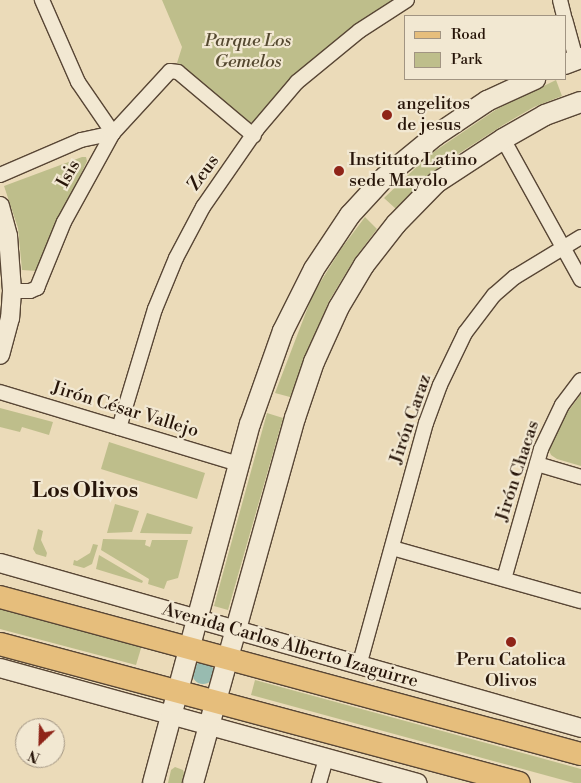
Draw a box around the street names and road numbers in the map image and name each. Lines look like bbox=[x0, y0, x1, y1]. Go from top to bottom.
street label: Zeus bbox=[184, 151, 224, 195]
street label: Isis bbox=[53, 156, 85, 192]
street label: Jirón Caraz bbox=[386, 371, 436, 467]
street label: Jirón César Vallejo bbox=[49, 377, 201, 443]
street label: Jirón Chacas bbox=[492, 418, 544, 524]
street label: Avenida Carlos Alberto Izaguirre bbox=[160, 599, 420, 693]

